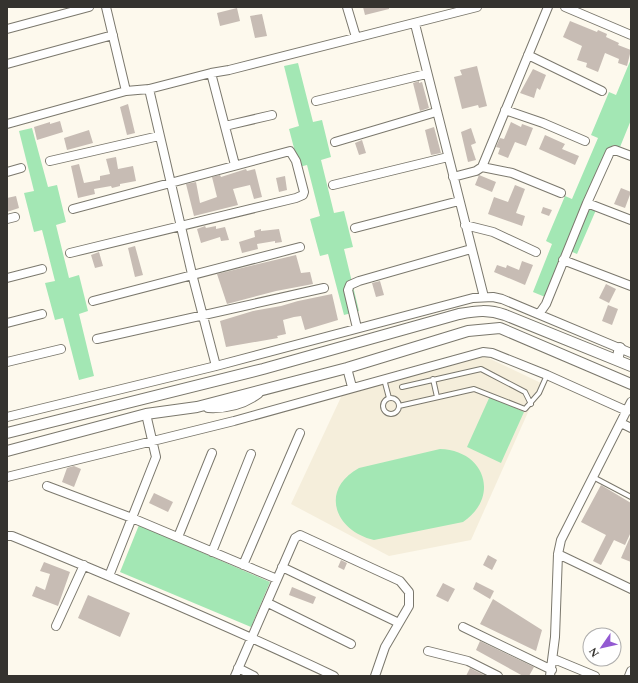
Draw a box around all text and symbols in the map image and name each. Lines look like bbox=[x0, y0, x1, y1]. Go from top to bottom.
north arrow bbox=[582, 627, 622, 667]
text: N bbox=[585, 644, 604, 661]

